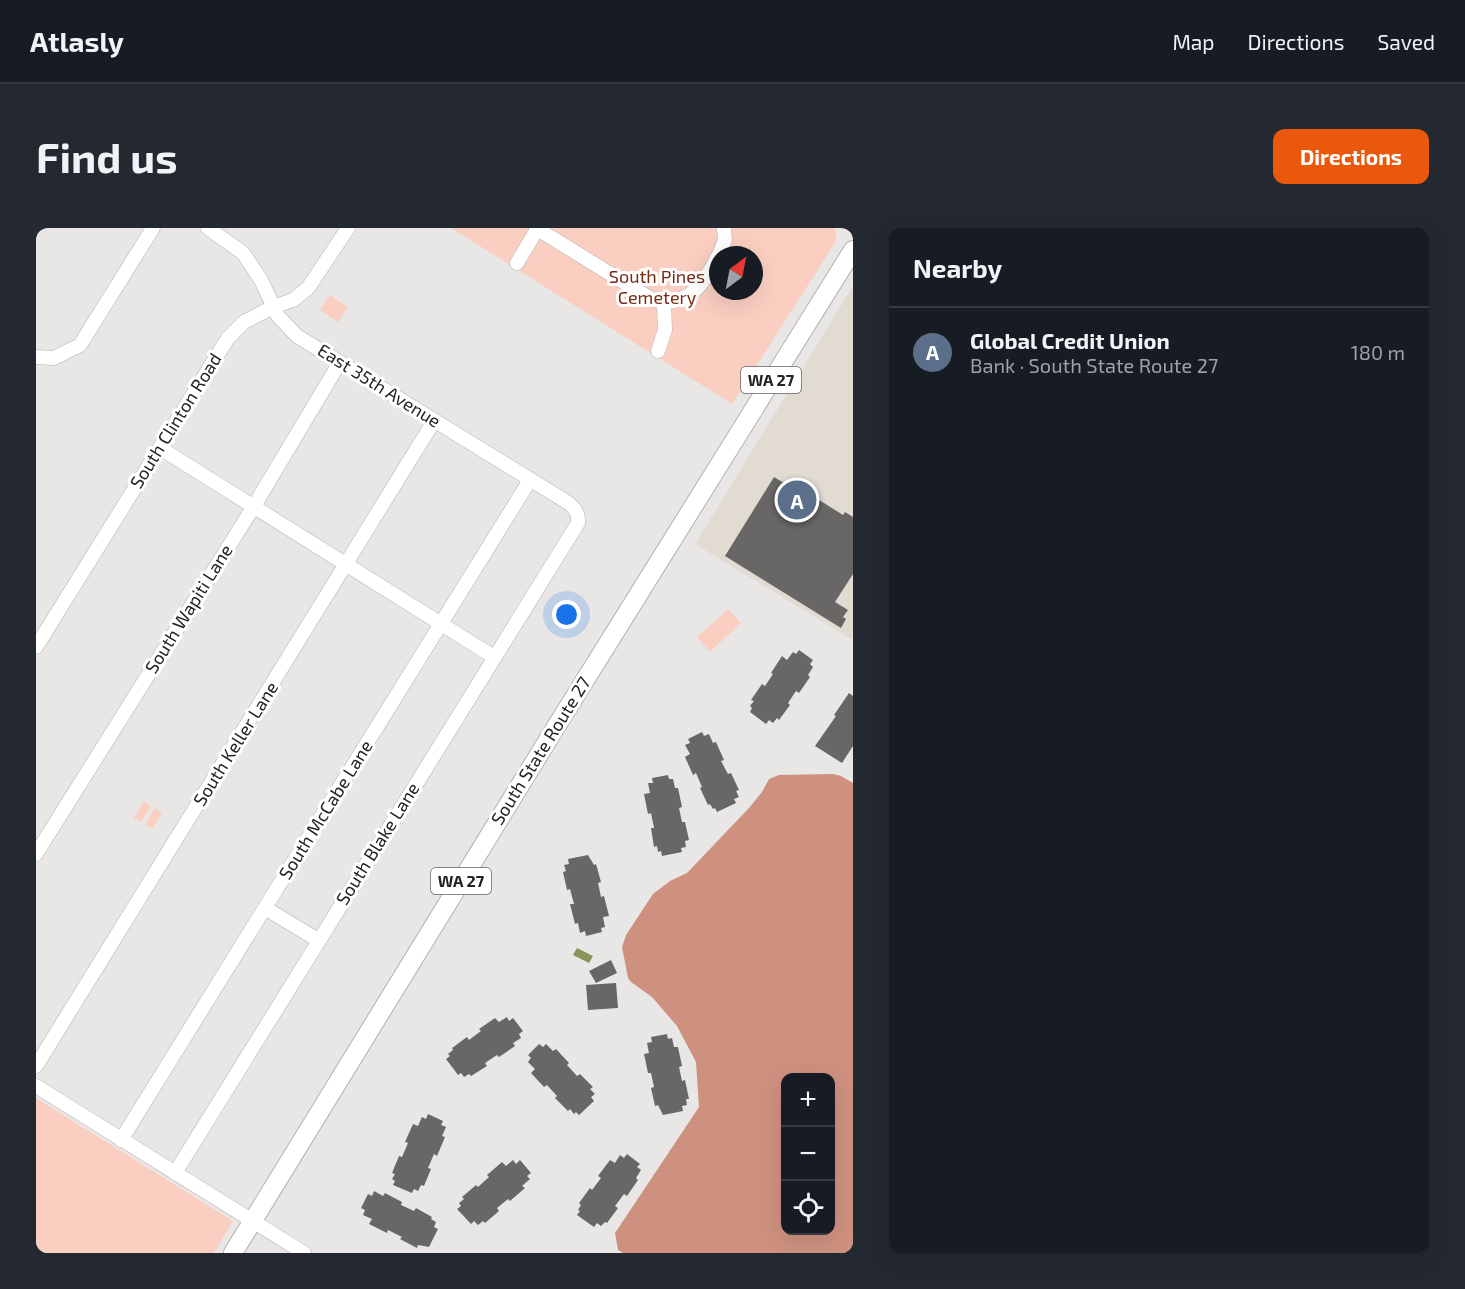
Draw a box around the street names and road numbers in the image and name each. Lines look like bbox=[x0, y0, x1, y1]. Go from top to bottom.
street label: East 35th Avenue bbox=[314, 339, 445, 432]
street label: South Clinton Road bbox=[125, 349, 226, 492]
road number: WA 27 bbox=[741, 367, 801, 393]
street label: South Wapiti Lane bbox=[140, 540, 237, 677]
street label: South State Route 27 bbox=[486, 672, 595, 829]
street label: South Keller Lane bbox=[188, 677, 282, 810]
street label: South McCabe Lane bbox=[273, 736, 377, 883]
street label: South Blake Lane bbox=[331, 778, 424, 909]
road number: WA 27 bbox=[431, 868, 491, 894]

